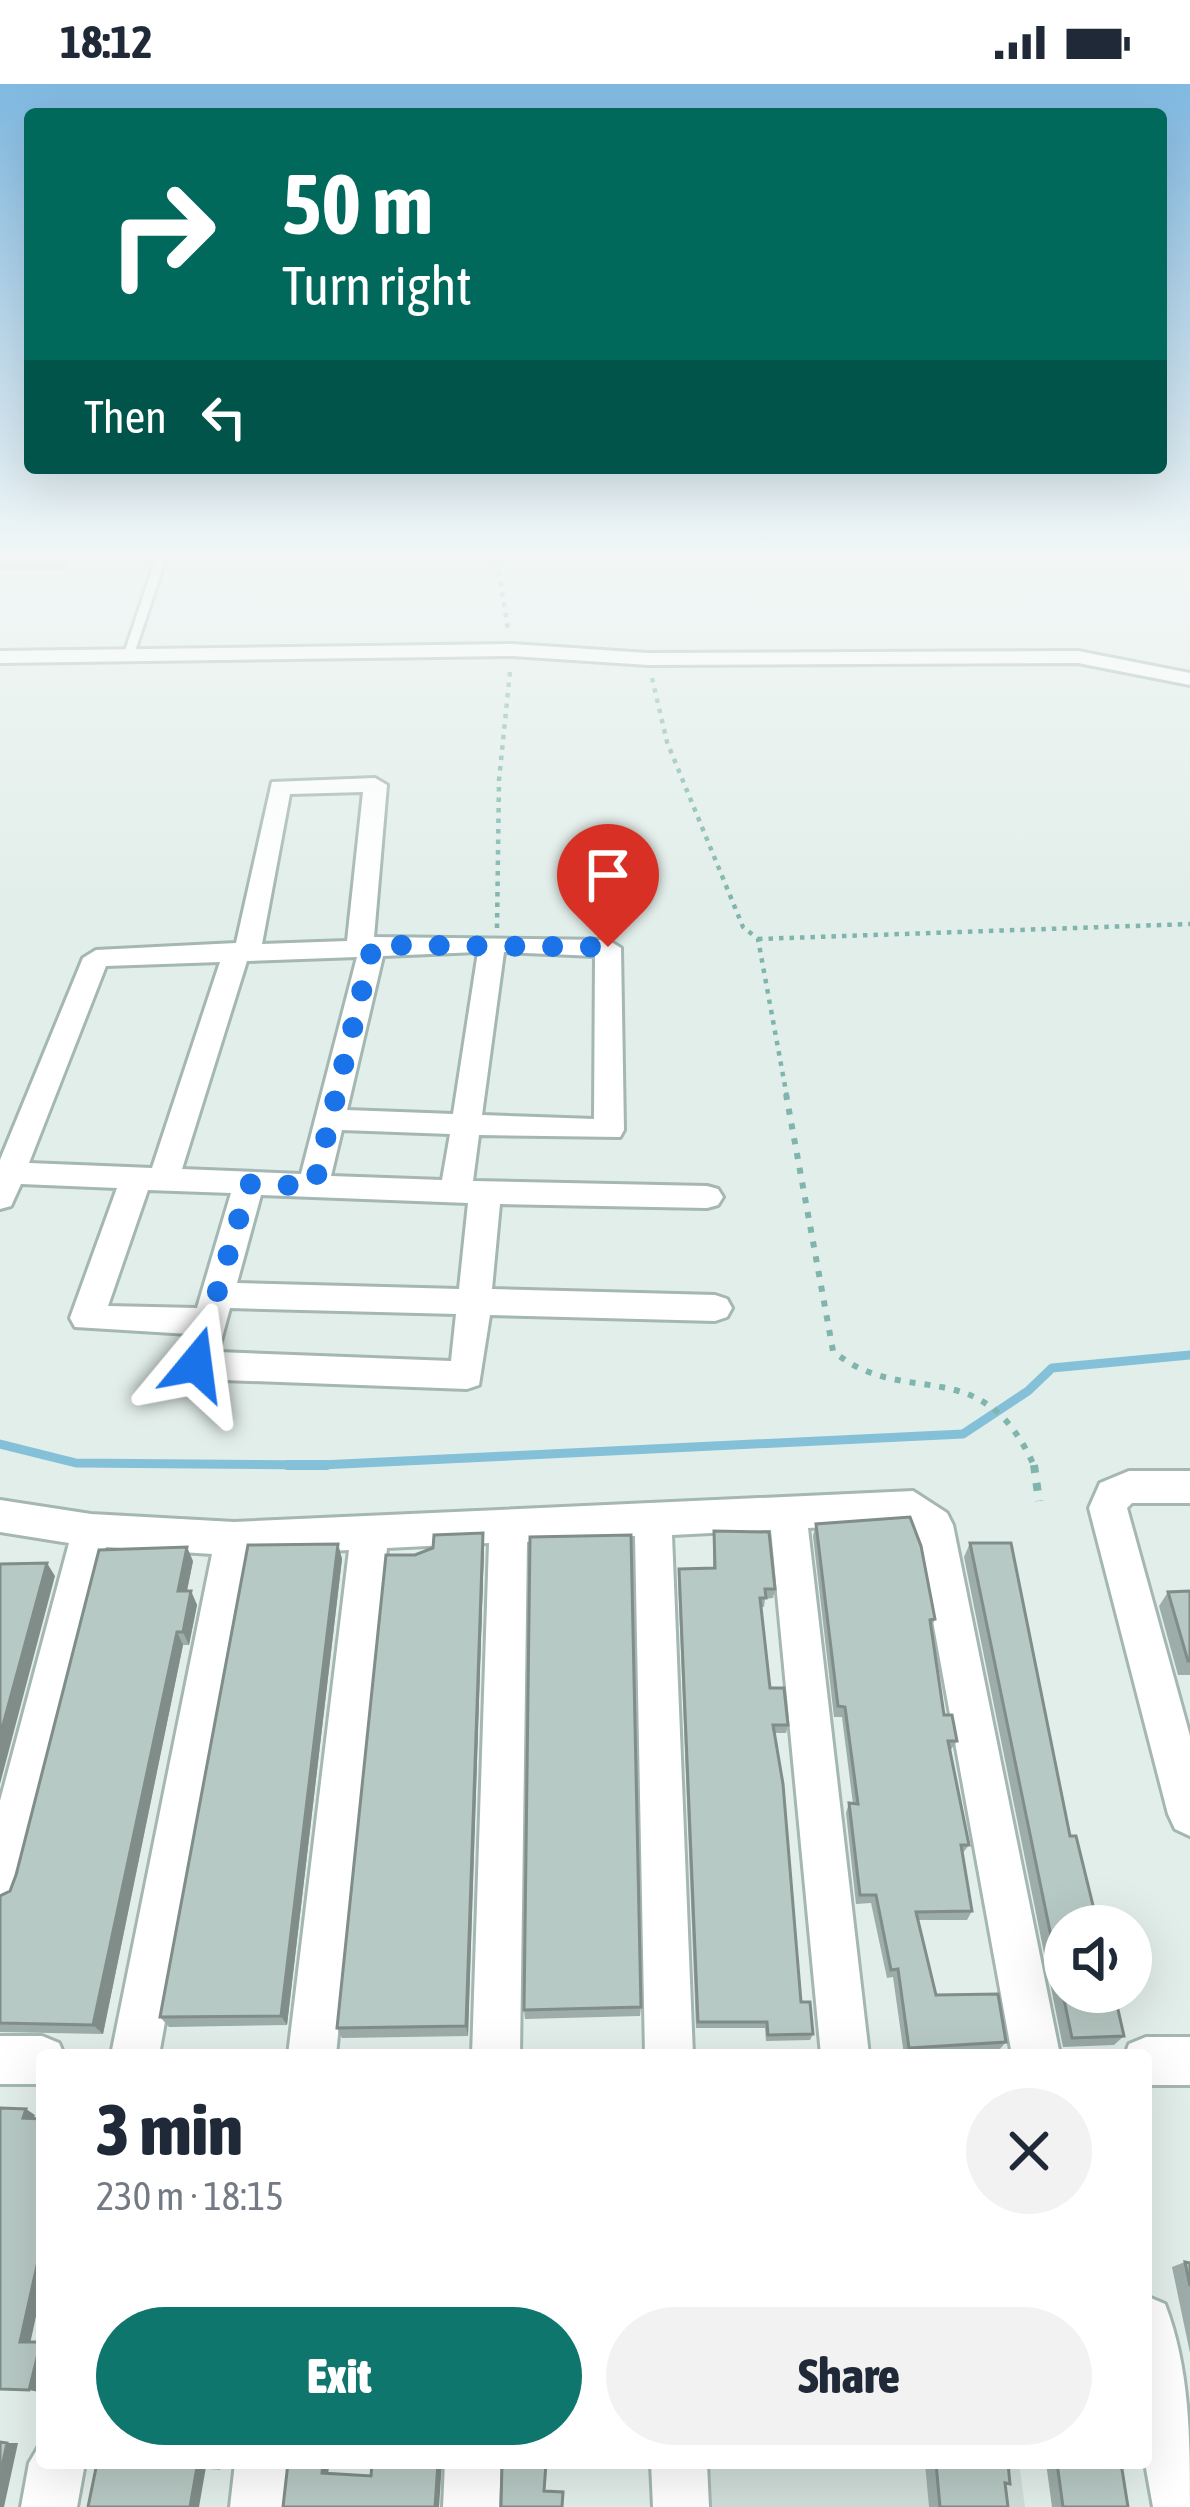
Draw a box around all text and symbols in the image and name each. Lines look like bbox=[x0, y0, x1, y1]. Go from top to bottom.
text: 18:12 bbox=[60, 16, 153, 68]
icon: right bbox=[84, 156, 240, 312]
text: 50 m bbox=[282, 156, 433, 252]
text: Turn right bbox=[282, 255, 472, 316]
icon: left bbox=[191, 384, 257, 450]
text: Then bbox=[84, 391, 167, 443]
pin bbox=[557, 824, 659, 947]
icon: arrive bbox=[575, 842, 641, 908]
position arrow bbox=[133, 1301, 259, 1427]
map controls bbox=[1044, 1905, 1152, 2013]
button: sound bbox=[1044, 1905, 1152, 2013]
text: 3 min bbox=[96, 2088, 243, 2170]
button: close bbox=[966, 2088, 1092, 2214]
text: 230 m · 18:15 bbox=[96, 2174, 284, 2218]
button: Exit bbox=[96, 2307, 582, 2445]
button: Share bbox=[606, 2307, 1092, 2445]

